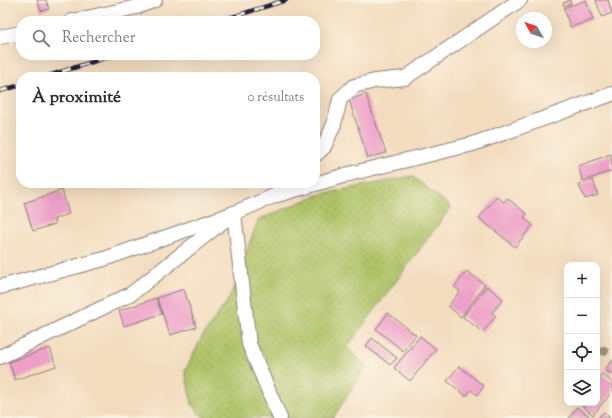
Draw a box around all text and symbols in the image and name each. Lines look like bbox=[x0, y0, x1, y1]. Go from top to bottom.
north arrow bbox=[516, 12, 552, 48]
search box bbox=[16, 16, 320, 60]
icon: search bbox=[30, 27, 52, 49]
text: Rechercher bbox=[62, 28, 135, 49]
text: À proximité bbox=[32, 86, 121, 110]
text: 0 résultats bbox=[247, 89, 304, 107]
map controls bbox=[564, 262, 600, 406]
button: + bbox=[564, 262, 600, 298]
button: − bbox=[564, 298, 600, 334]
button: locate bbox=[564, 334, 600, 370]
button: layers bbox=[564, 370, 600, 406]

